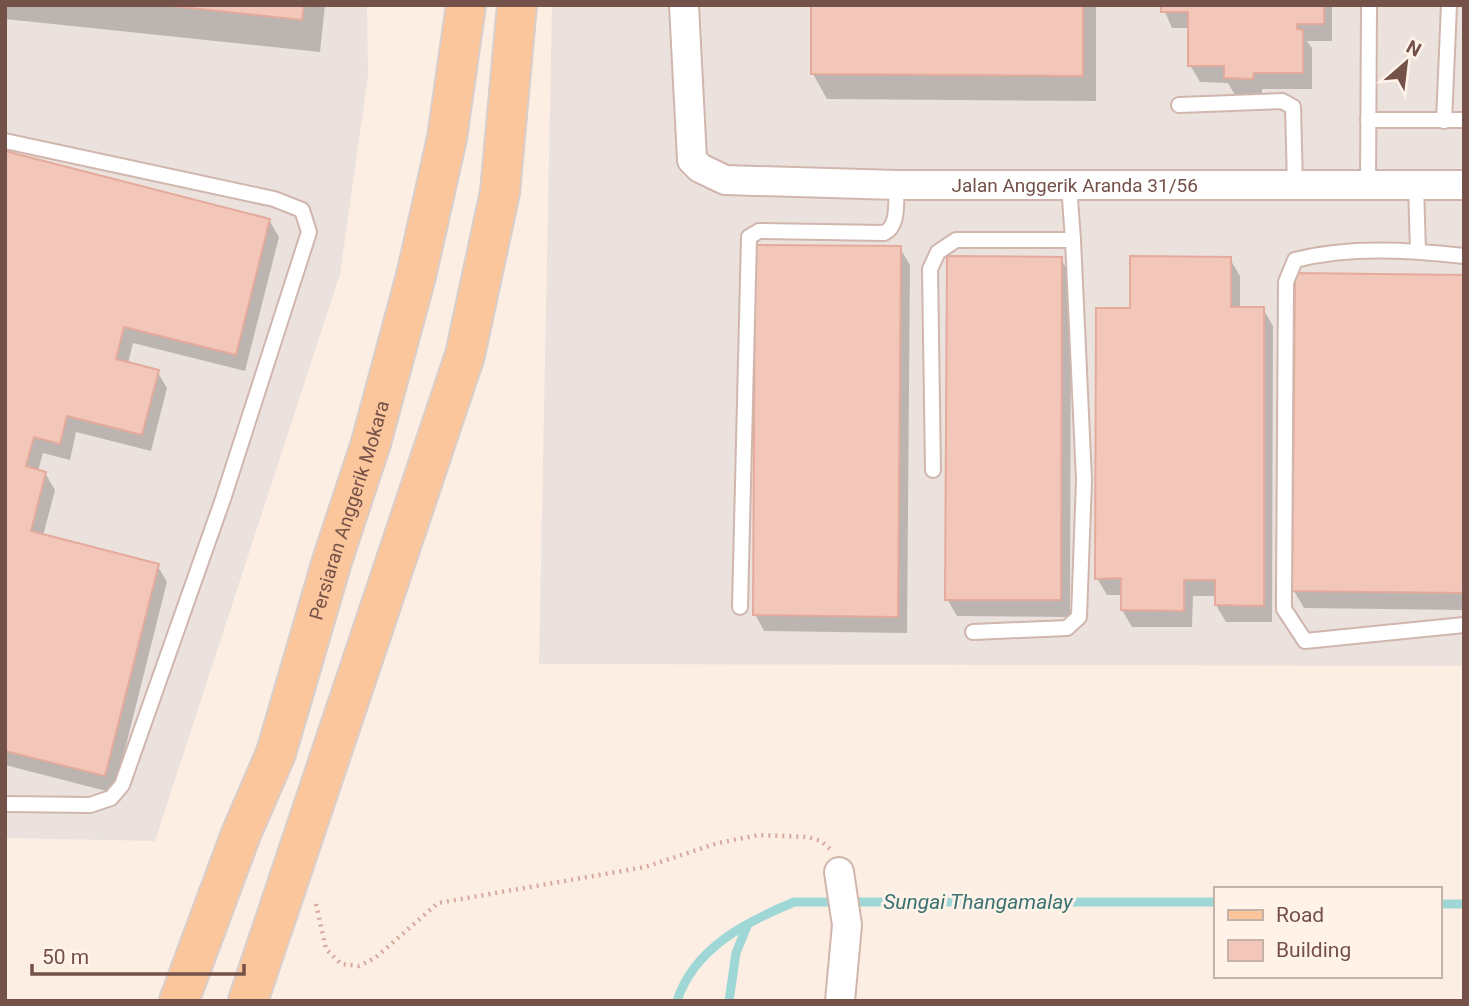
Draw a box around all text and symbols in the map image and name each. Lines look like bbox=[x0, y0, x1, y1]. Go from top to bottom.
north arrow bbox=[1371, 28, 1441, 98]
text: N bbox=[1402, 35, 1425, 62]
street label: Jalan Anggerik Aranda 31/56 bbox=[951, 174, 1198, 197]
street label: Persiaran Anggerik Mokara bbox=[304, 398, 394, 623]
legend bbox=[1214, 887, 1441, 978]
water label: Sungai Thangamalay bbox=[883, 890, 1074, 914]
text: Road bbox=[1276, 903, 1324, 927]
scale bar bbox=[32, 932, 243, 976]
text: Building bbox=[1276, 938, 1351, 962]
text: 50 m bbox=[42, 945, 89, 969]

